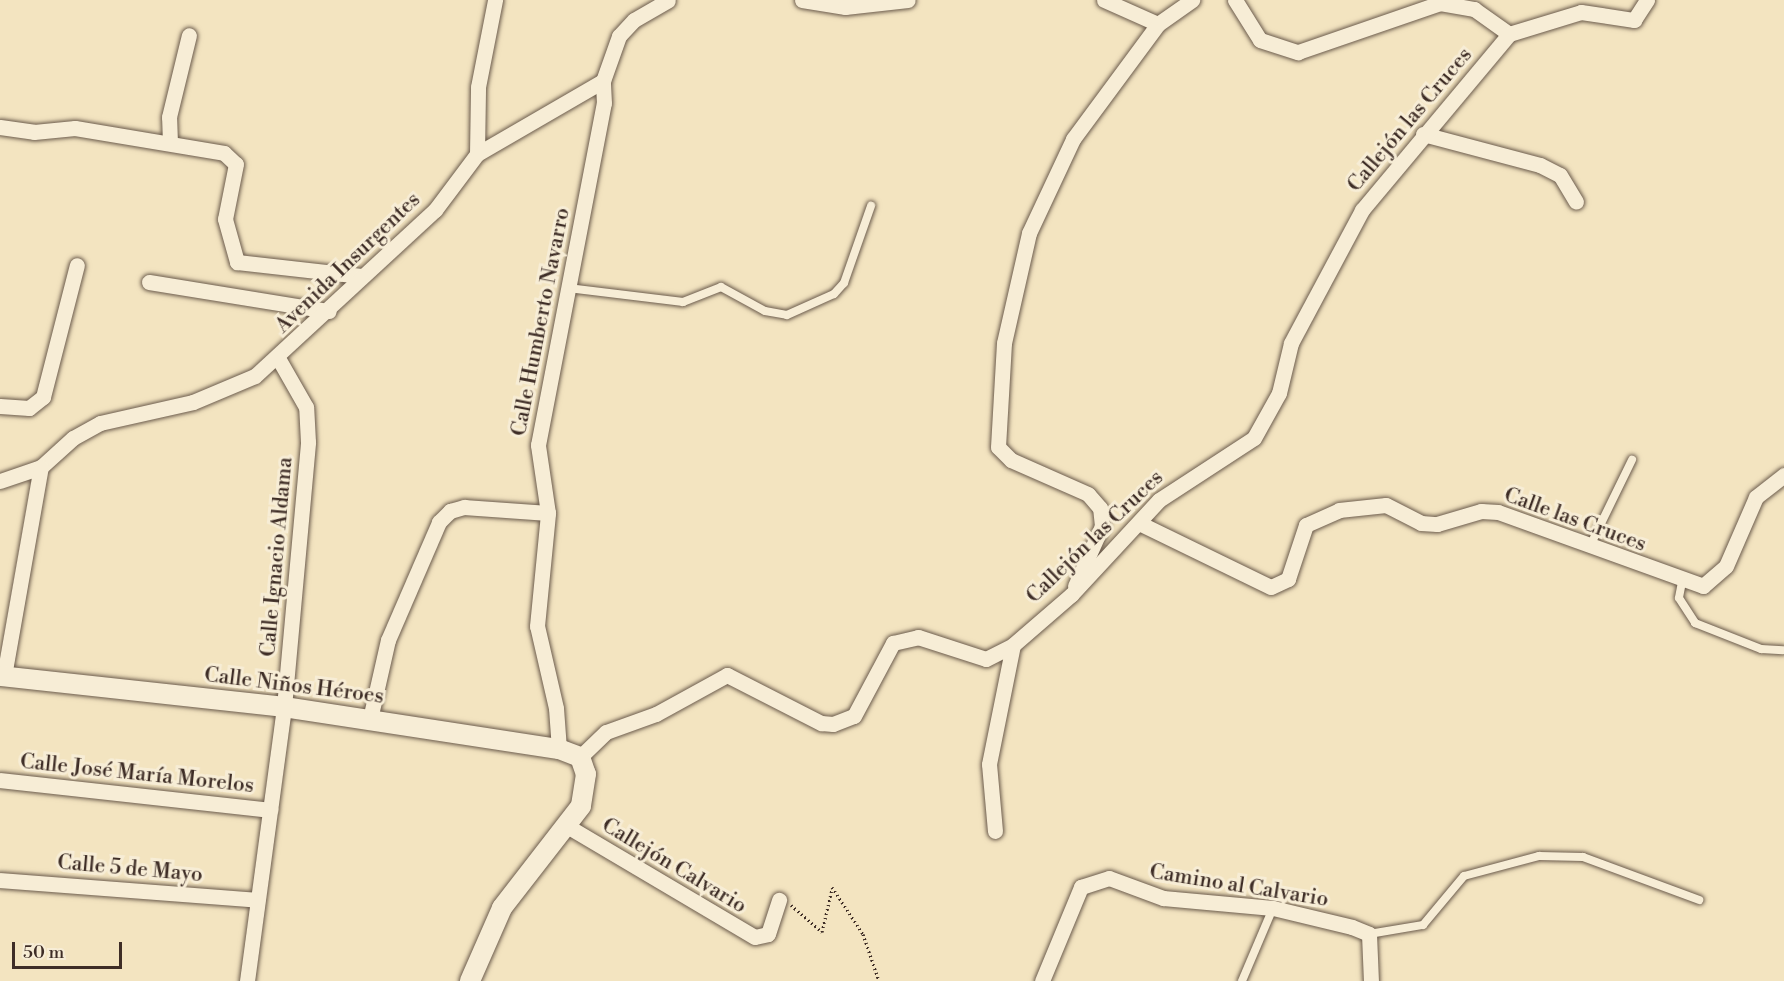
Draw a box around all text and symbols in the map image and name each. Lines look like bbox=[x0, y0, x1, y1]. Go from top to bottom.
street label: Callejón las Cruces bbox=[1342, 43, 1478, 197]
street label: Avenida Insurgentes bbox=[270, 187, 426, 339]
street label: Calle Humberto Navarro bbox=[506, 206, 576, 438]
street label: Calle Ignacio Aldama bbox=[256, 456, 298, 658]
street label: Callejón las Cruces bbox=[1021, 465, 1169, 609]
street label: Calle las Cruces bbox=[1501, 483, 1649, 557]
street label: Calle Niños Héroes bbox=[203, 662, 385, 710]
street label: Calle José María Morelos bbox=[19, 749, 255, 799]
street label: Callejón Calvario bbox=[597, 813, 751, 919]
street label: Calle 5 de Mayo bbox=[56, 850, 204, 888]
street label: Camino al Calvario bbox=[1148, 859, 1330, 913]
scale bar bbox=[15, 930, 124, 968]
text: 50 m bbox=[23, 941, 64, 964]

